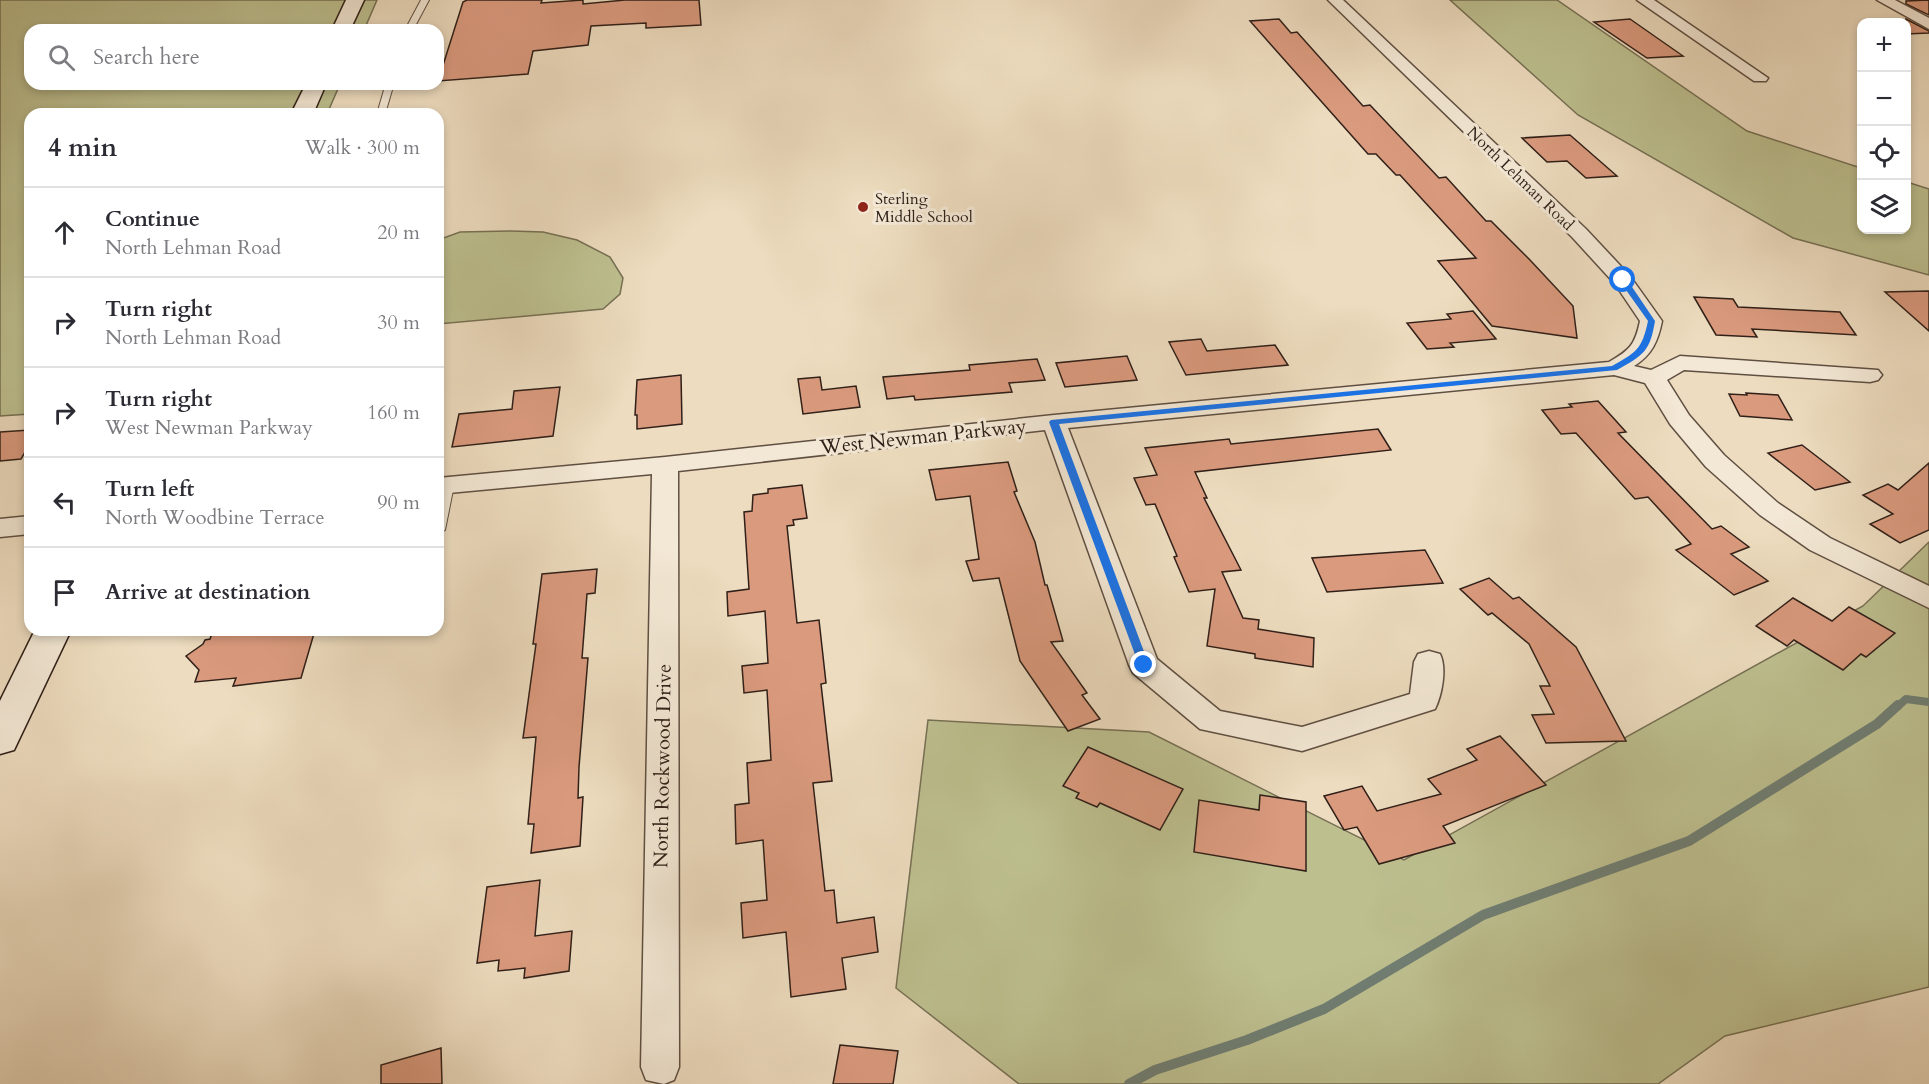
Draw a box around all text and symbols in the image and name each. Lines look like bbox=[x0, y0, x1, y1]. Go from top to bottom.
map controls bbox=[1857, 18, 1911, 234]
button: + bbox=[1857, 18, 1911, 72]
search box bbox=[24, 24, 444, 90]
icon: search bbox=[45, 41, 78, 74]
text: Search here bbox=[93, 42, 200, 72]
button: − bbox=[1857, 72, 1911, 126]
street label: North Lehman Road bbox=[1462, 122, 1579, 236]
button: locate bbox=[1857, 126, 1911, 180]
text: 4 min bbox=[48, 130, 117, 165]
text: Walk · 300 m bbox=[305, 134, 420, 161]
button: layers bbox=[1857, 180, 1911, 234]
place label: Sterling Middle School bbox=[875, 188, 973, 228]
marker: Sterling Middle School bbox=[856, 200, 870, 214]
text: Continue bbox=[105, 204, 200, 234]
icon: ahead bbox=[48, 216, 81, 249]
text: 20 m bbox=[377, 219, 420, 246]
text: North Lehman Road bbox=[105, 234, 281, 261]
route start bbox=[1609, 266, 1635, 292]
text: Turn right bbox=[105, 294, 212, 324]
icon: right bbox=[48, 306, 81, 339]
text: 30 m bbox=[377, 309, 420, 336]
text: North Lehman Road bbox=[105, 324, 281, 351]
text: Turn right bbox=[105, 384, 212, 414]
icon: right bbox=[48, 396, 81, 429]
text: 160 m bbox=[367, 399, 420, 426]
street label: West Newman Parkway bbox=[817, 412, 1028, 461]
text: West Newman Parkway bbox=[105, 414, 313, 441]
text: Turn left bbox=[105, 474, 194, 504]
icon: left bbox=[48, 486, 81, 519]
text: 90 m bbox=[377, 489, 420, 516]
text: North Woodbine Terrace bbox=[105, 504, 325, 531]
icon: arrive bbox=[48, 576, 81, 609]
text: Arrive at destination bbox=[105, 577, 310, 607]
route end bbox=[1130, 651, 1156, 677]
street label: North Rockwood Drive bbox=[647, 664, 678, 868]

